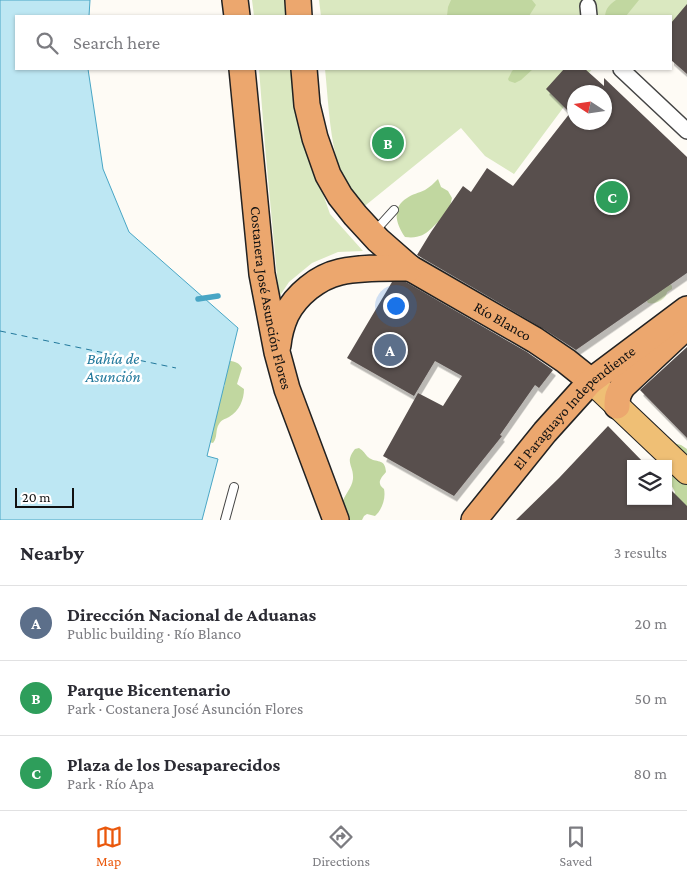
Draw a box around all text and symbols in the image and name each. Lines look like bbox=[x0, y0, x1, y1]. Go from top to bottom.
search box bbox=[15, 15, 672, 70]
icon: search bbox=[33, 29, 61, 57]
text: Search here bbox=[73, 32, 160, 53]
north arrow bbox=[567, 85, 612, 130]
pin: B bbox=[372, 124, 404, 162]
pin: C bbox=[596, 178, 628, 216]
street label: Costanera José Asunción Flores bbox=[247, 206, 295, 391]
your location bbox=[383, 293, 409, 319]
street label: Río Blanco bbox=[471, 299, 534, 344]
pin: A bbox=[374, 331, 406, 369]
street label: El Paraguayo Independiente bbox=[510, 342, 639, 473]
water label: Bahía de Asunción bbox=[85, 350, 141, 385]
map controls bbox=[627, 460, 672, 505]
button: layers bbox=[627, 460, 672, 505]
scale bar bbox=[15, 485, 74, 508]
text: 20 m bbox=[22, 489, 50, 505]
text: Nearby bbox=[20, 541, 84, 565]
text: 3 results bbox=[614, 544, 667, 561]
text: Dirección Nacional de Aduanas bbox=[67, 604, 316, 625]
text: A bbox=[31, 615, 41, 632]
text: 20 m bbox=[634, 615, 667, 632]
text: Public building · Río Blanco bbox=[67, 625, 241, 642]
text: Parque Bicentenario bbox=[67, 679, 231, 700]
text: B bbox=[31, 690, 41, 707]
text: 50 m bbox=[635, 690, 667, 707]
text: Park · Costanera José Asunción Flores bbox=[67, 700, 303, 717]
text: Plaza de los Desaparecidos bbox=[67, 754, 280, 775]
text: C bbox=[31, 765, 41, 782]
text: 80 m bbox=[633, 765, 667, 782]
text: Park · Río Apa bbox=[67, 775, 154, 792]
tab: Map bbox=[95, 823, 123, 869]
tab: Directions bbox=[312, 823, 370, 869]
tab: Saved bbox=[559, 823, 592, 869]

